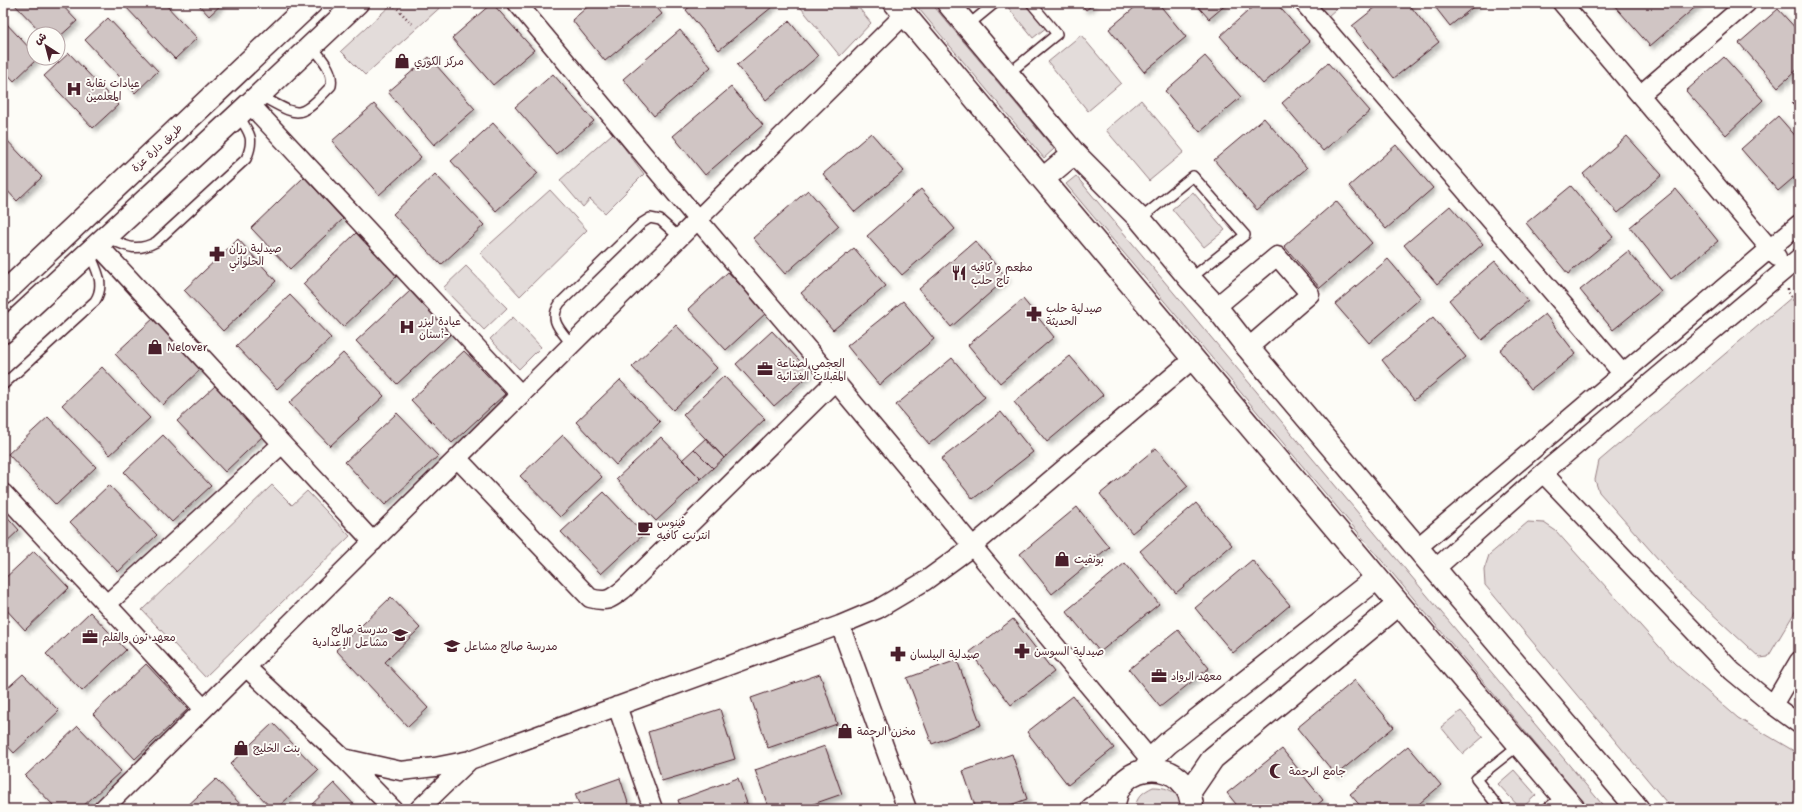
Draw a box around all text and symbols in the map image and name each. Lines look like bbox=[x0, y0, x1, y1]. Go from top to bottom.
north arrow bbox=[26, 26, 66, 66]
text: ش bbox=[31, 29, 50, 48]
shop icon: مركز الكوري bbox=[393, 52, 411, 70]
place label: مركز الكوري bbox=[414, 54, 464, 70]
place label: عيادات نقابة المعلمين bbox=[86, 76, 140, 104]
hospital icon: عيادات نقابة المعلمين bbox=[65, 80, 83, 98]
street label: طريق دارة عزة bbox=[128, 121, 186, 175]
place label: صيدلية رزان الحلواني bbox=[229, 241, 282, 272]
pharmacy icon: صيدلية رزان الحلواني bbox=[208, 245, 226, 263]
place label: مطعم و كافيه تاج حلب bbox=[971, 260, 1033, 288]
restaurant icon: مطعم و كافيه تاج حلب bbox=[950, 264, 968, 282]
place label: صيدلية حلب الحديثة bbox=[1046, 301, 1102, 329]
pharmacy icon: صيدلية حلب الحديثة bbox=[1025, 305, 1043, 323]
place label: عيادة ليزر أسنان- bbox=[418, 314, 461, 342]
hospital icon: عيادة ليزر أسنان- bbox=[398, 318, 416, 336]
shop icon: Nelover bbox=[146, 338, 164, 356]
place label: Nelover bbox=[167, 340, 208, 355]
place label: العجمي لصناعة المقبلات الغذائية bbox=[777, 356, 846, 384]
office icon: العجمي لصناعة المقبلات الغذائية bbox=[756, 360, 774, 378]
place label: فينوس انترنت كافيه bbox=[657, 515, 710, 543]
cafe icon: فينوس انترنت كافيه bbox=[636, 519, 654, 537]
shop icon: بونفيت bbox=[1053, 550, 1071, 568]
place label: بونفيت bbox=[1074, 552, 1104, 567]
place label: مدرسة صالح مشاعل الإعدادية bbox=[313, 622, 388, 650]
school or university icon: مدرسة صالح مشاعل الإعدادية bbox=[391, 626, 409, 644]
office icon: معهد نون والقلم bbox=[81, 628, 99, 646]
place label: معهد نون والقلم bbox=[102, 630, 176, 646]
school or university icon: مدرسة صالح مشاعل bbox=[443, 637, 461, 655]
place label: مدرسة صالح مشاعل bbox=[464, 639, 557, 654]
pharmacy icon: صيدلية السوسن bbox=[1013, 642, 1031, 660]
place label: صيدلية السوسن bbox=[1034, 644, 1104, 659]
pharmacy icon: صيدلية البيلسان bbox=[889, 645, 907, 663]
place label: صيدلية البيلسان bbox=[910, 647, 980, 662]
office icon: معهد الرواد bbox=[1150, 667, 1168, 685]
place label: معهد الرواد bbox=[1171, 669, 1222, 684]
shop icon: مخزن الرحمة bbox=[836, 722, 854, 740]
place label: مخزن الرحمة bbox=[857, 724, 916, 739]
shop icon: بنت الخليج bbox=[232, 739, 250, 757]
place label: بنت الخليج bbox=[253, 741, 300, 756]
mosque icon: جامع الرحمة bbox=[1268, 762, 1286, 780]
place label: جامع الرحمة bbox=[1289, 764, 1346, 780]

